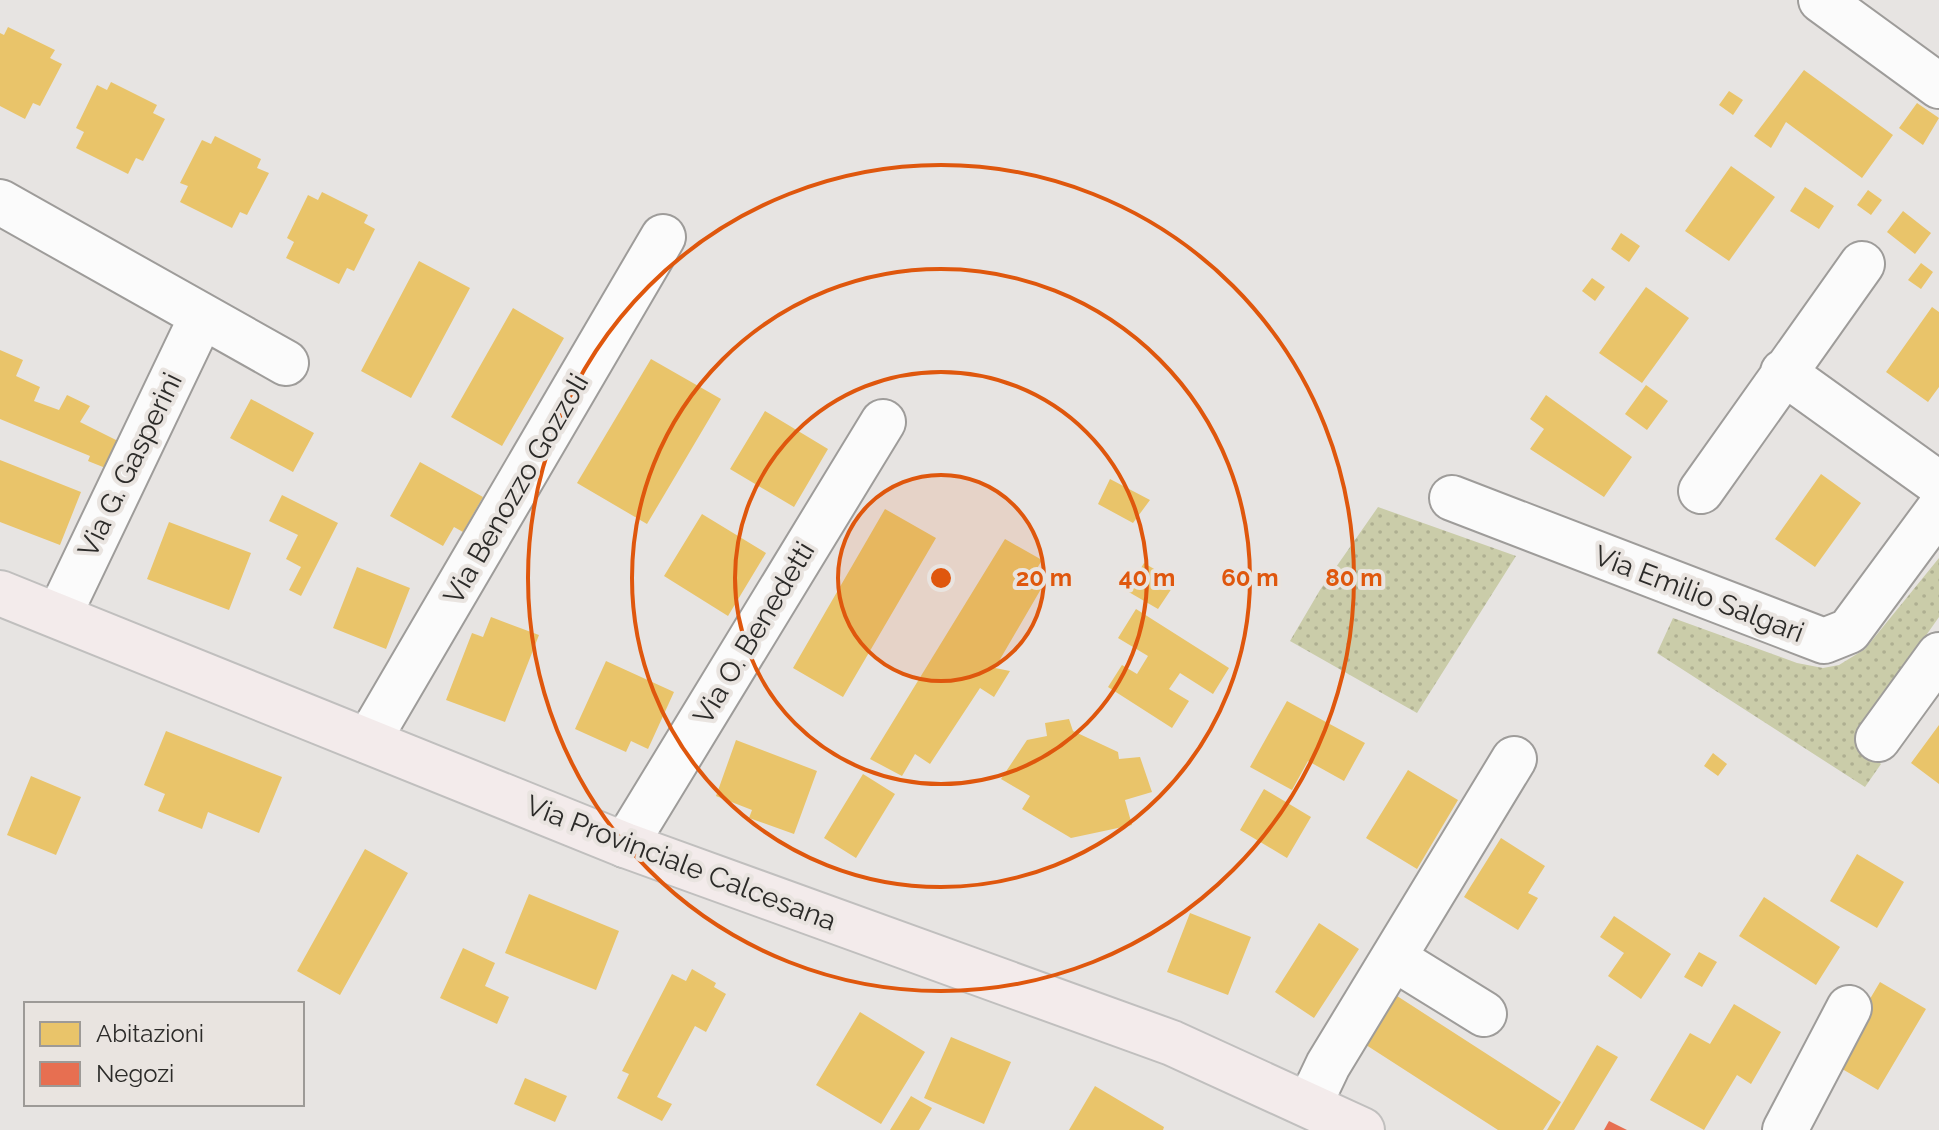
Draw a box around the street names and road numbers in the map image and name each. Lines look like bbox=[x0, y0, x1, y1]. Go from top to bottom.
street label: Via G. Gasperini bbox=[71, 367, 189, 563]
street label: Via Benozzo Gozzoli bbox=[437, 368, 595, 610]
street label: Via O. Benedetti bbox=[687, 536, 821, 730]
street label: Via Emilio Salgari bbox=[1589, 539, 1809, 649]
street label: Via Provinciale Calcesana bbox=[521, 788, 841, 938]

